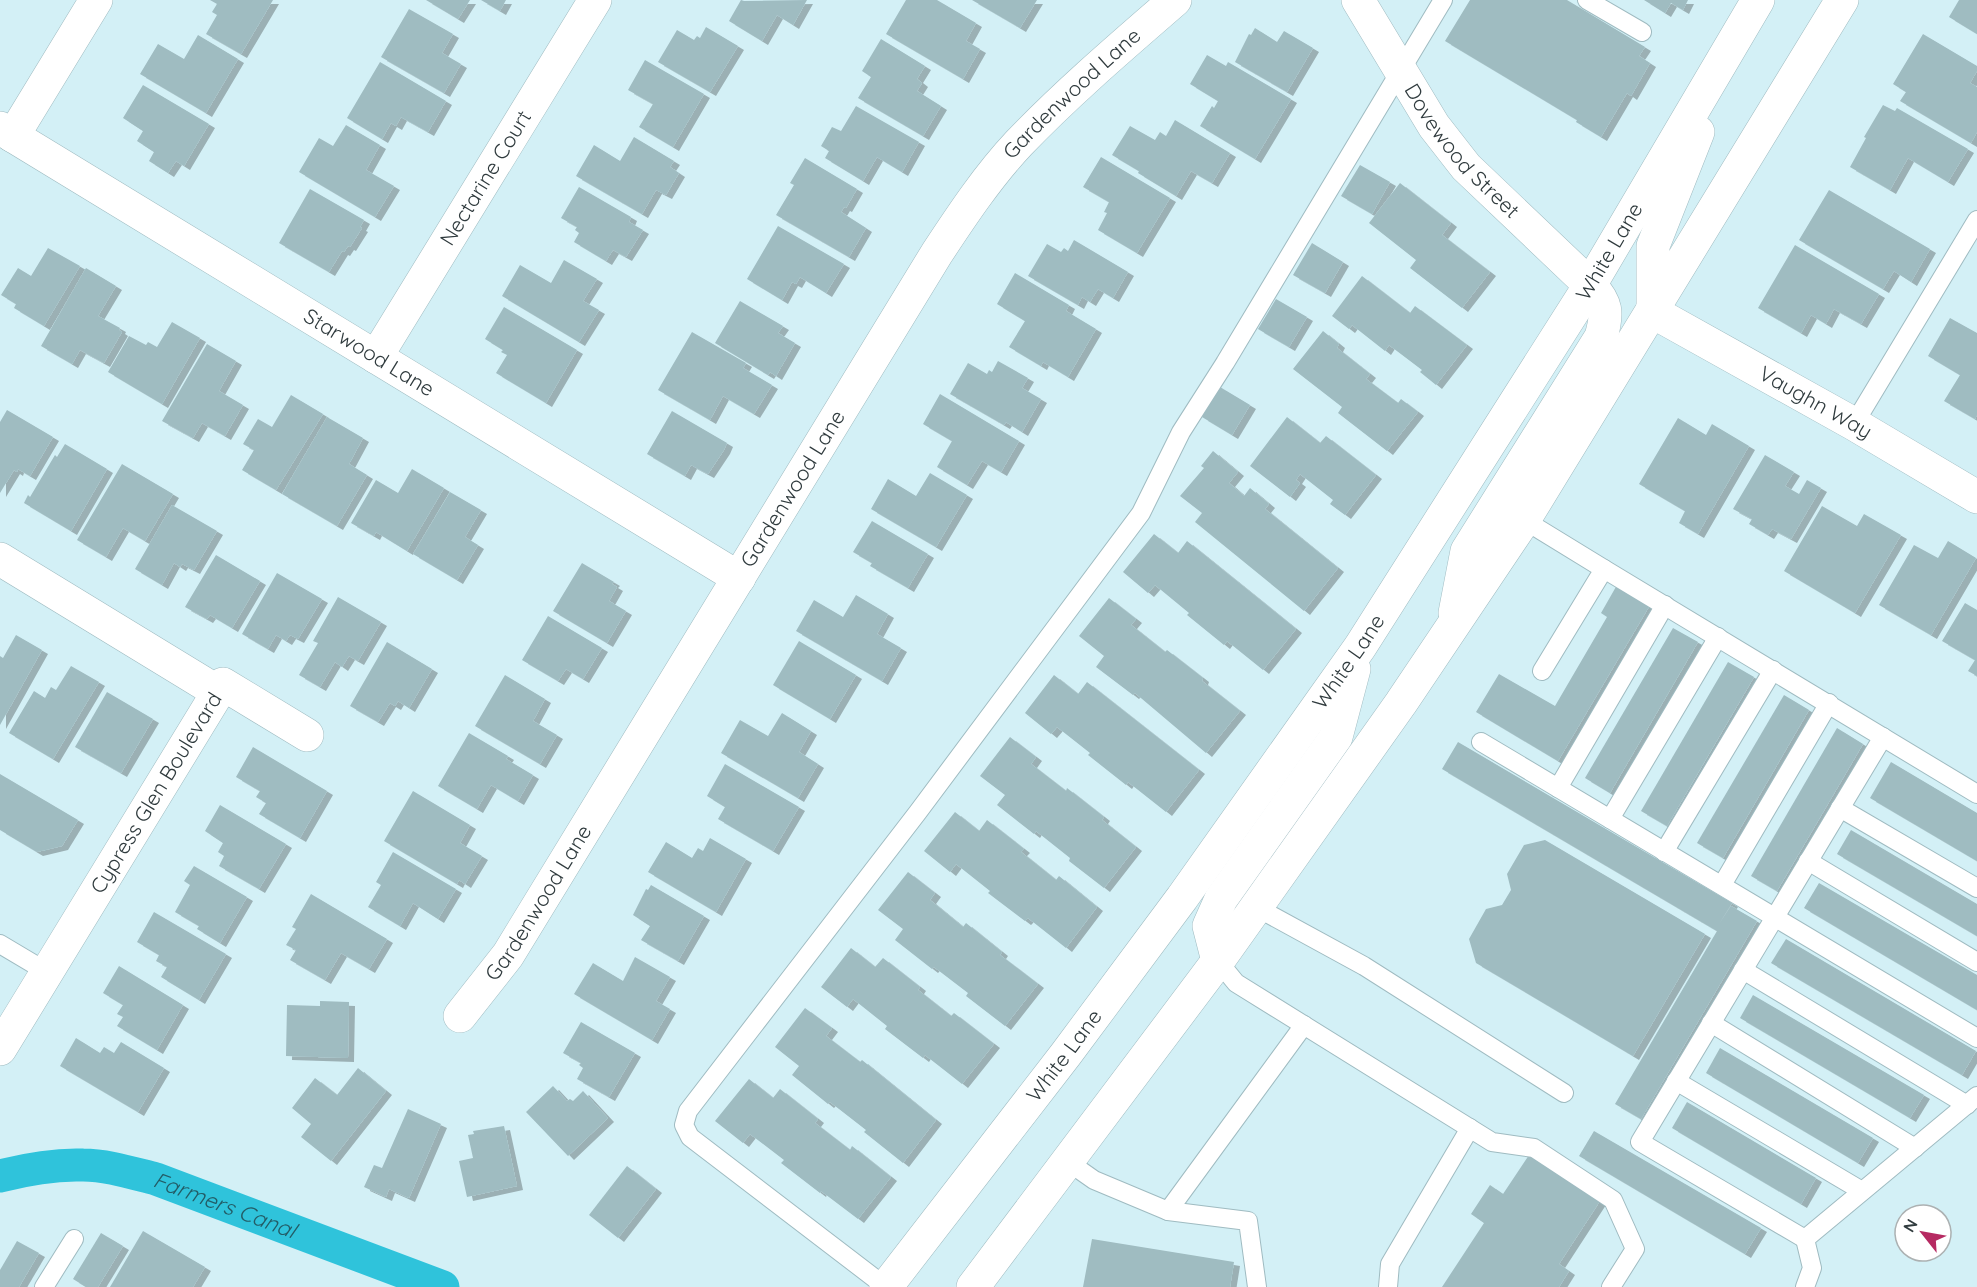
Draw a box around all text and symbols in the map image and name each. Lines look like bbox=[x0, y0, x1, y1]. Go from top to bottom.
street label: Gardenwood Lane bbox=[997, 22, 1145, 164]
street label: Dovewood Street bbox=[1399, 78, 1525, 223]
street label: Nectarine Court bbox=[434, 105, 536, 250]
street label: White Lane bbox=[1570, 198, 1648, 305]
street label: Starwood Lane bbox=[299, 302, 440, 402]
street label: Vaughn Way bbox=[1755, 360, 1877, 444]
street label: Gardenwood Lane bbox=[734, 405, 850, 572]
street label: White Lane bbox=[1306, 609, 1389, 714]
street label: Cypress Glen Boulevard bbox=[84, 687, 227, 898]
street label: Gardenwood Lane bbox=[479, 820, 597, 986]
street label: White Lane bbox=[1020, 1004, 1107, 1107]
water label: Farmers Canal bbox=[150, 1165, 303, 1245]
north arrow bbox=[1893, 1203, 1953, 1263]
text: N bbox=[1899, 1215, 1922, 1235]

